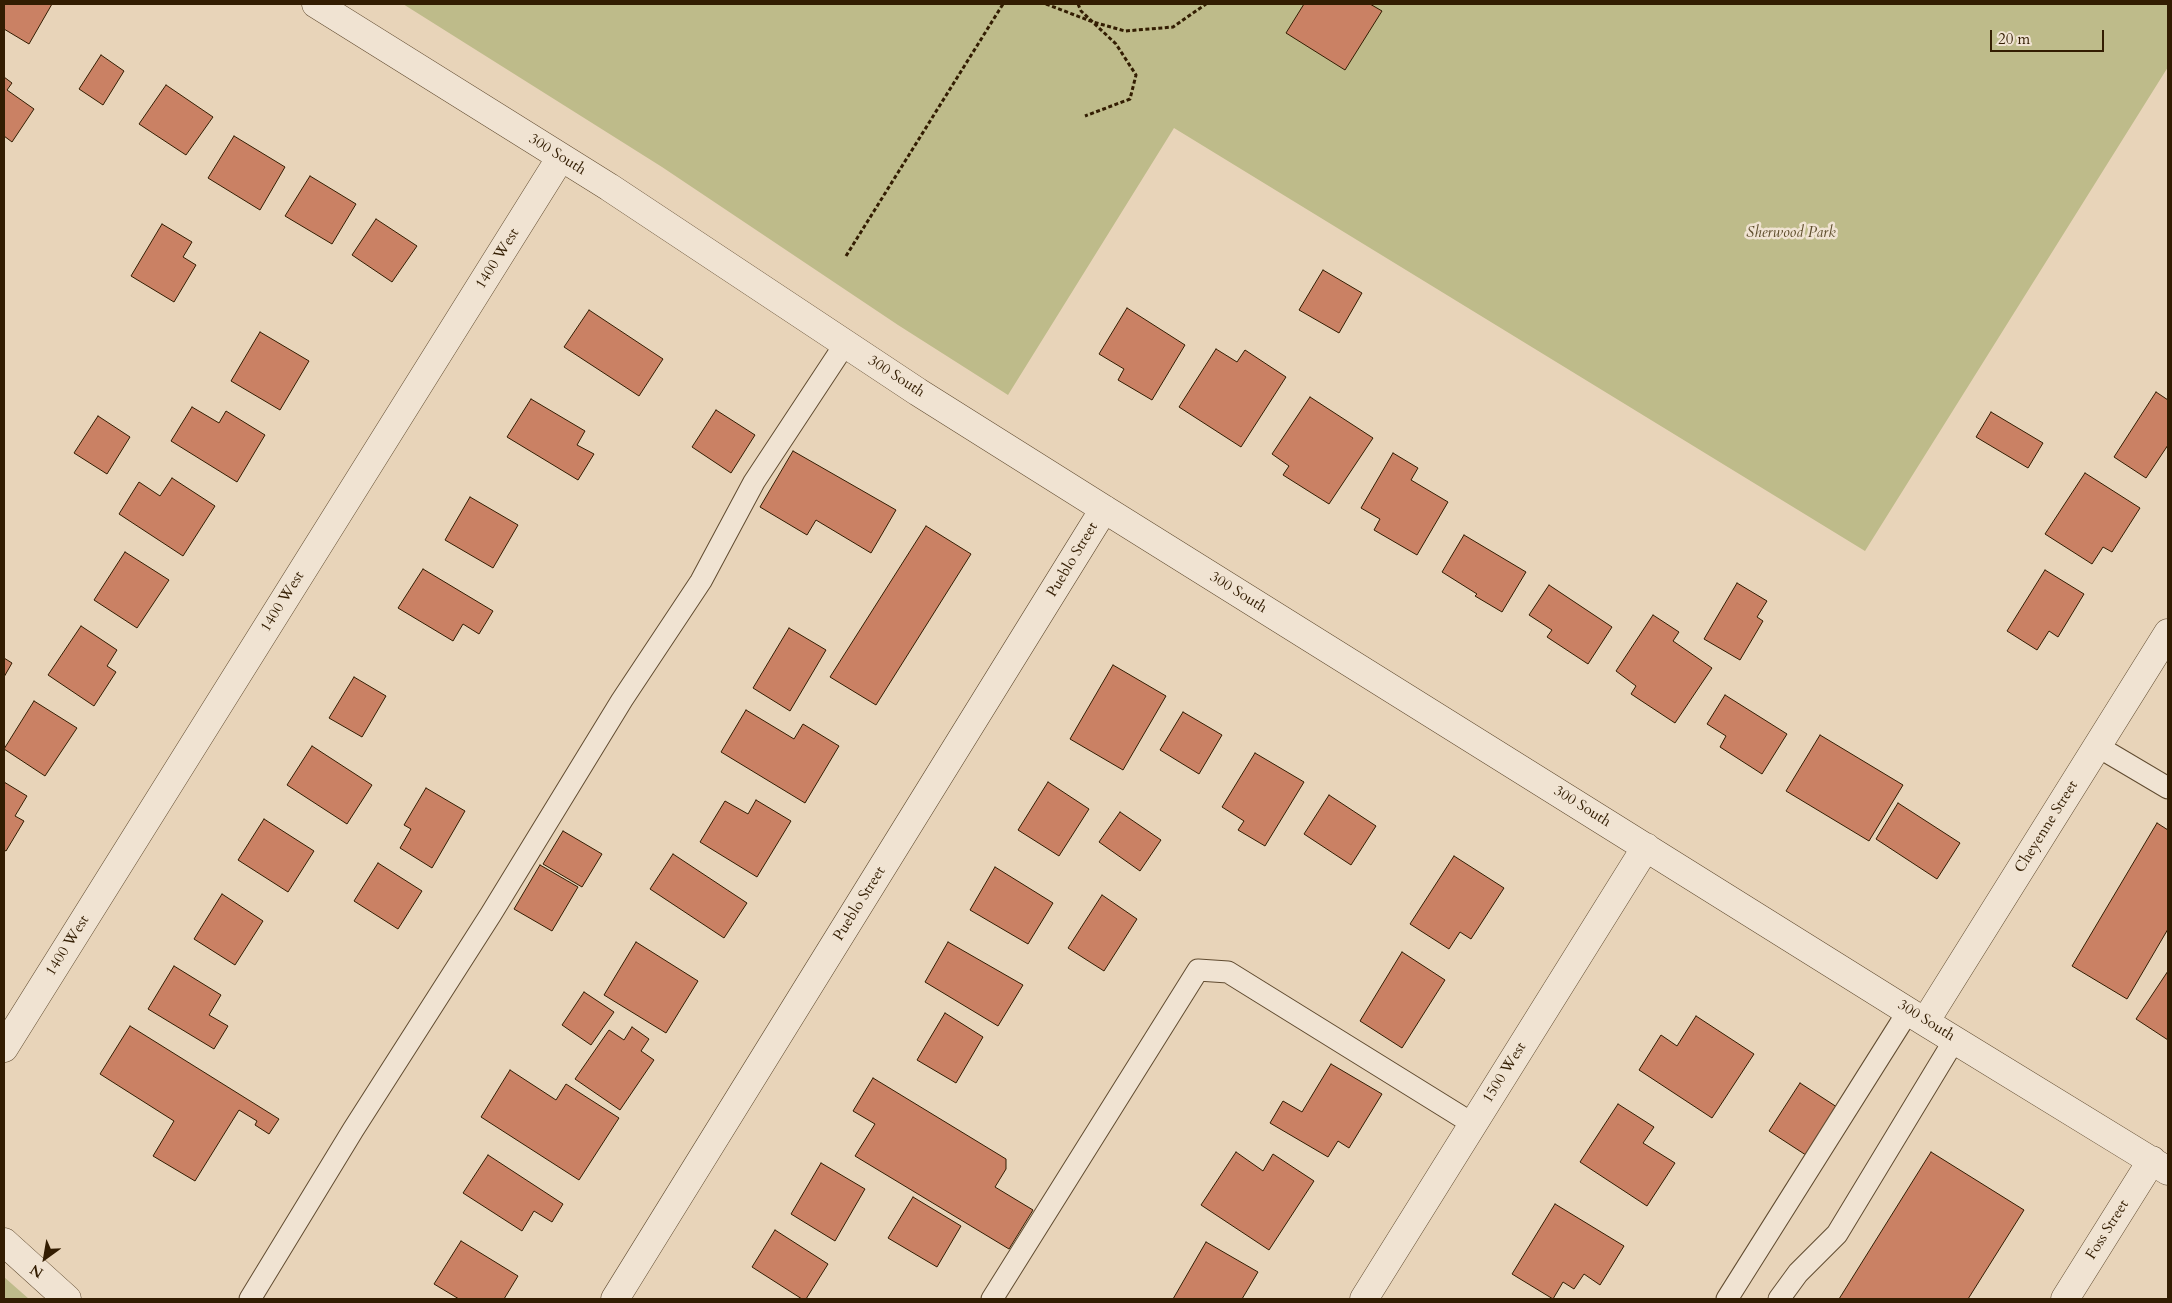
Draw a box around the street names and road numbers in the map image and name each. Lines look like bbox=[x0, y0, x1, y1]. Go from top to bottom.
street label: 300 South bbox=[525, 130, 589, 180]
street label: 1400 West bbox=[472, 225, 524, 293]
street label: 300 South bbox=[864, 352, 928, 402]
street label: Pueblo Street bbox=[1044, 519, 1102, 601]
street label: 1400 West bbox=[257, 568, 309, 636]
street label: 300 South bbox=[1206, 568, 1270, 618]
street label: Cheyenne Street bbox=[2011, 778, 2083, 876]
street label: 300 South bbox=[1550, 782, 1614, 832]
street label: Pueblo Street bbox=[830, 864, 890, 944]
street label: 1400 West bbox=[42, 912, 94, 980]
street label: 300 South bbox=[1894, 996, 1958, 1046]
street label: 1500 West bbox=[1479, 1039, 1531, 1107]
street label: Foss Street bbox=[2083, 1197, 2133, 1263]

